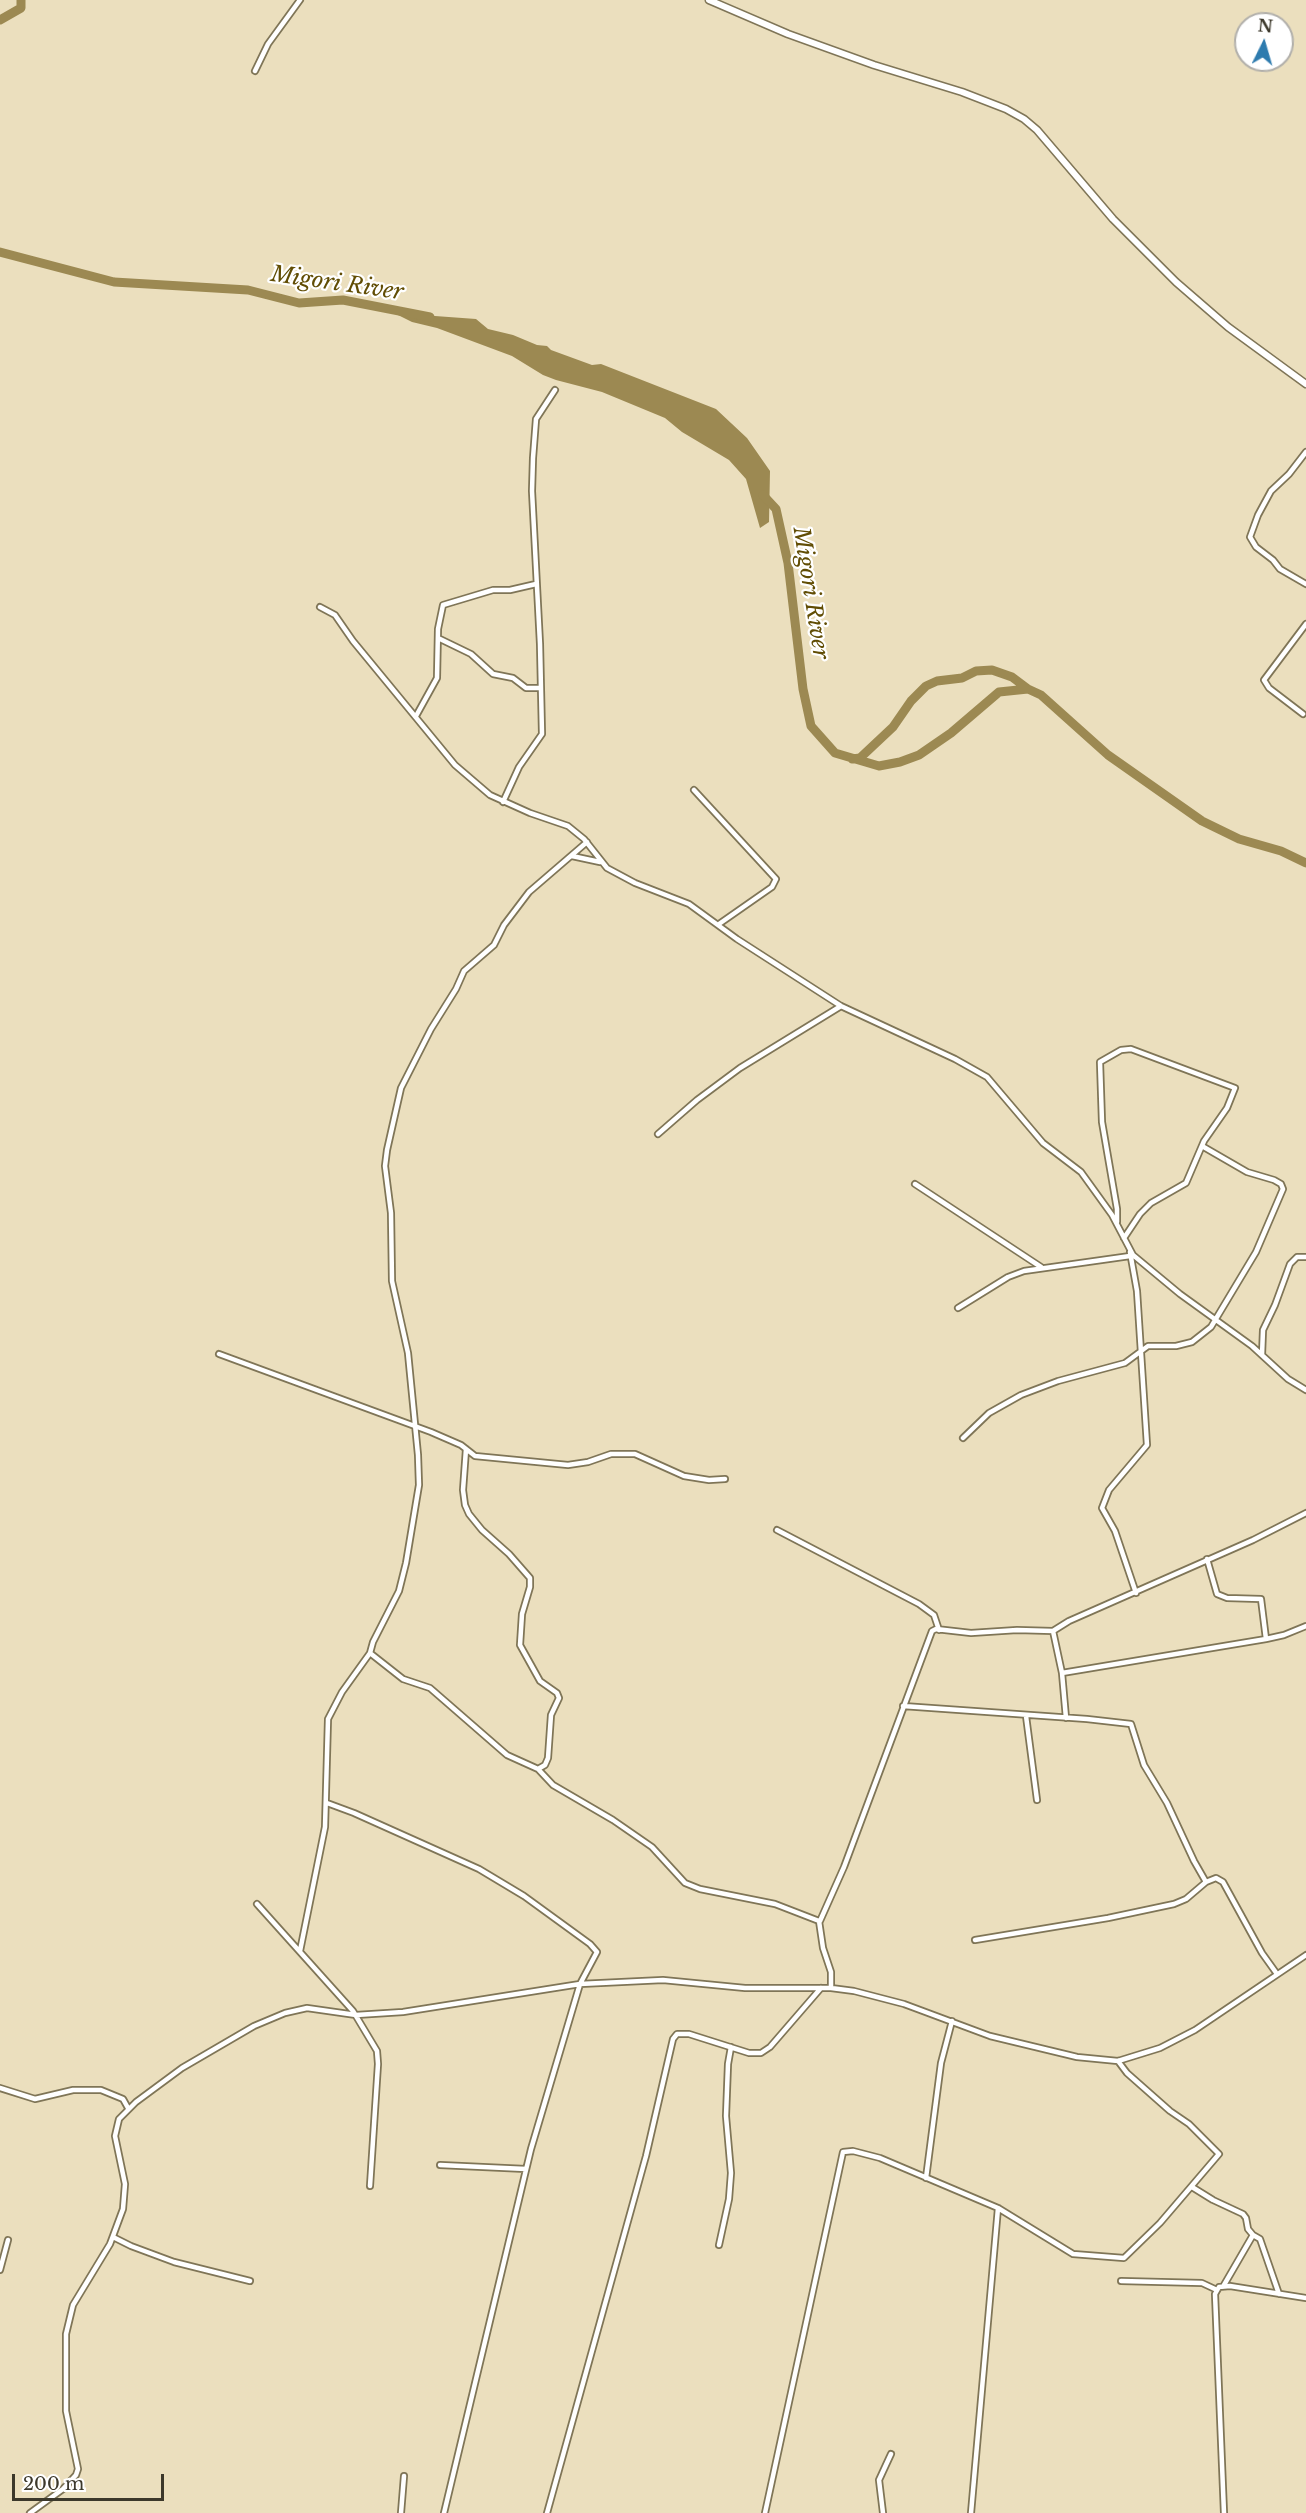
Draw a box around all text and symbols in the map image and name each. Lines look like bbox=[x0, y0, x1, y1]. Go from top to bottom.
north arrow bbox=[1234, 12, 1294, 72]
text: N bbox=[1257, 15, 1274, 37]
water label: Migori River bbox=[269, 262, 405, 306]
water label: Migori River bbox=[787, 525, 833, 661]
scale bar bbox=[15, 2462, 166, 2500]
text: 200 m bbox=[23, 2473, 84, 2495]

